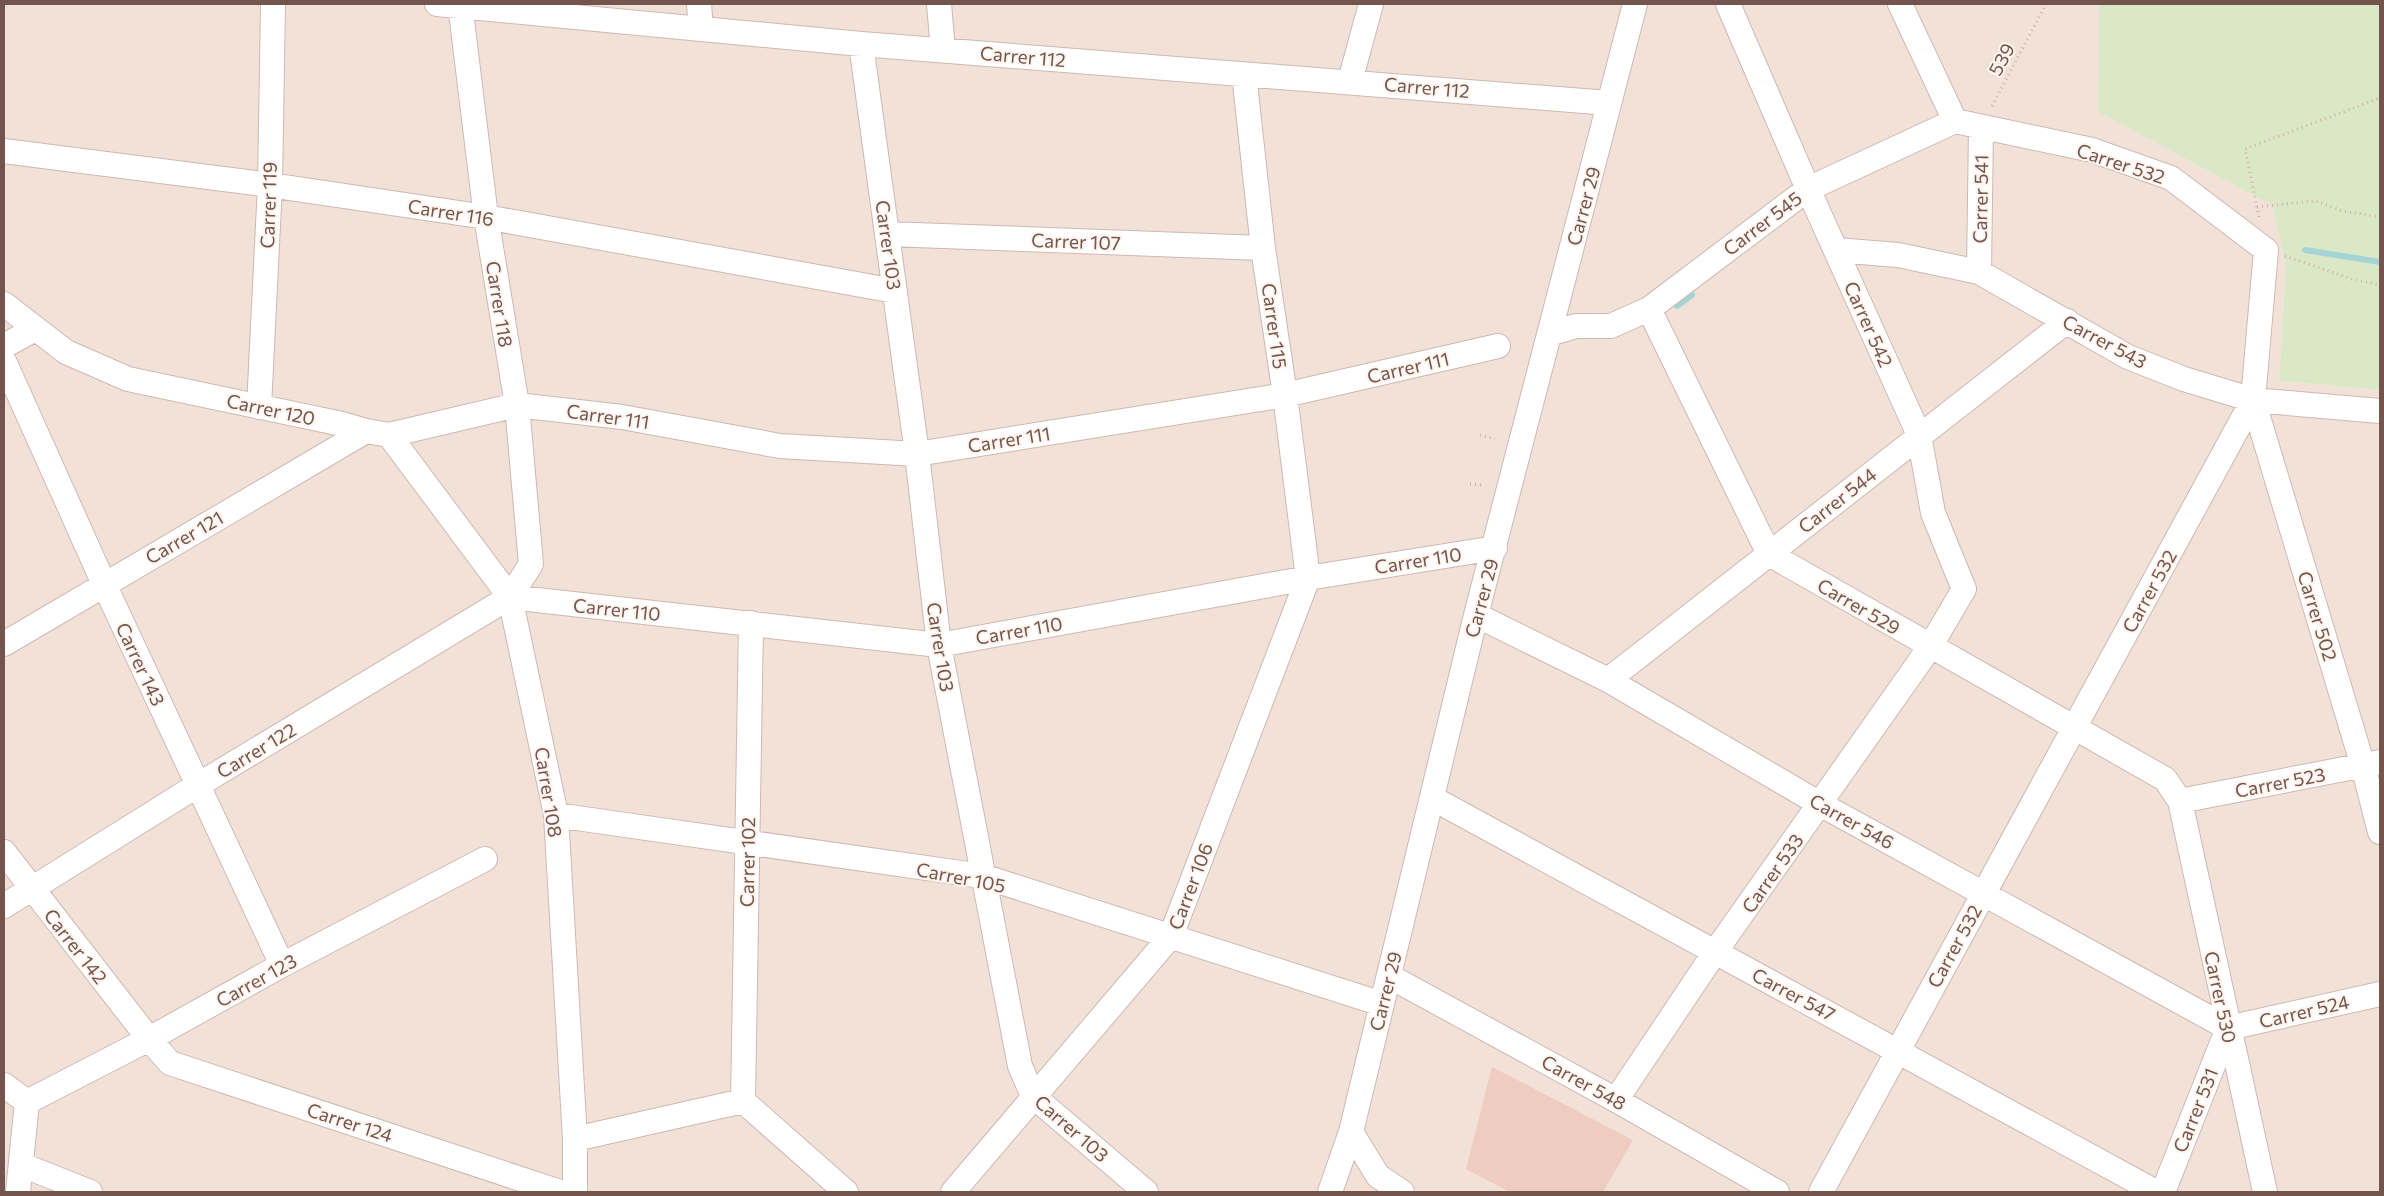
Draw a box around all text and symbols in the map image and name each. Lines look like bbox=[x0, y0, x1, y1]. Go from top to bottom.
street label: 539 bbox=[1983, 39, 2019, 79]
street label: Carrer 112 bbox=[979, 41, 1067, 71]
street label: Carrer 112 bbox=[1383, 72, 1471, 102]
street label: Carrer 532 bbox=[2074, 138, 2168, 188]
street label: Carrer 541 bbox=[1968, 154, 1992, 244]
street label: Carrer 119 bbox=[255, 161, 281, 249]
street label: Carrer 29 bbox=[1561, 164, 1605, 248]
street label: Carrer 545 bbox=[1718, 186, 1806, 260]
street label: Carrer 116 bbox=[406, 194, 496, 230]
street label: Carrer 103 bbox=[871, 199, 907, 291]
street label: Carrer 107 bbox=[1031, 228, 1121, 254]
street label: Carrer 118 bbox=[482, 259, 518, 349]
street label: Carrer 542 bbox=[1840, 277, 1898, 371]
street label: Carrer 115 bbox=[1258, 282, 1292, 370]
street label: Carrer 543 bbox=[2059, 309, 2151, 373]
street label: Carrer 111 bbox=[1365, 346, 1451, 388]
street label: Carrer 120 bbox=[225, 388, 317, 430]
street label: Carrer 111 bbox=[565, 399, 651, 433]
street label: Carrer 111 bbox=[966, 421, 1052, 457]
street label: Carrer 544 bbox=[1793, 462, 1881, 538]
street label: Carrer 121 bbox=[141, 506, 227, 568]
street label: Carrer 110 bbox=[1373, 542, 1463, 578]
street label: Carrer 532 bbox=[2117, 545, 2181, 637]
street label: Carrer 29 bbox=[1459, 556, 1503, 640]
street label: Carrer 502 bbox=[2293, 568, 2343, 664]
street label: Carrer 529 bbox=[1813, 573, 1905, 639]
street label: Carrer 110 bbox=[572, 593, 662, 625]
street label: Carrer 103 bbox=[923, 601, 959, 693]
street label: Carrer 110 bbox=[974, 611, 1064, 649]
street label: Carrer 143 bbox=[112, 619, 170, 709]
street label: Carrer 122 bbox=[212, 717, 300, 783]
street label: Carrer 108 bbox=[531, 745, 567, 839]
street label: Carrer 523 bbox=[2233, 762, 2327, 802]
street label: Carrer 546 bbox=[1806, 788, 1898, 854]
street label: Carrer 102 bbox=[735, 817, 759, 907]
street label: Carrer 533 bbox=[1736, 829, 1808, 917]
street label: Carrer 106 bbox=[1163, 839, 1217, 933]
street label: Carrer 105 bbox=[914, 857, 1008, 897]
street label: Carrer 532 bbox=[1922, 900, 1986, 992]
street label: Carrer 142 bbox=[40, 904, 112, 988]
street label: Carrer 123 bbox=[212, 948, 300, 1012]
street label: Carrer 29 bbox=[1364, 949, 1406, 1033]
street label: Carrer 530 bbox=[2200, 949, 2242, 1045]
street label: Carrer 547 bbox=[1748, 962, 1840, 1026]
street label: Carrer 524 bbox=[2257, 989, 2351, 1033]
street label: Carrer 548 bbox=[1538, 1049, 1630, 1115]
street label: Carrer 531 bbox=[2168, 1064, 2222, 1156]
street label: Carrer 103 bbox=[1030, 1090, 1114, 1166]
street label: Carrer 124 bbox=[304, 1097, 396, 1147]

